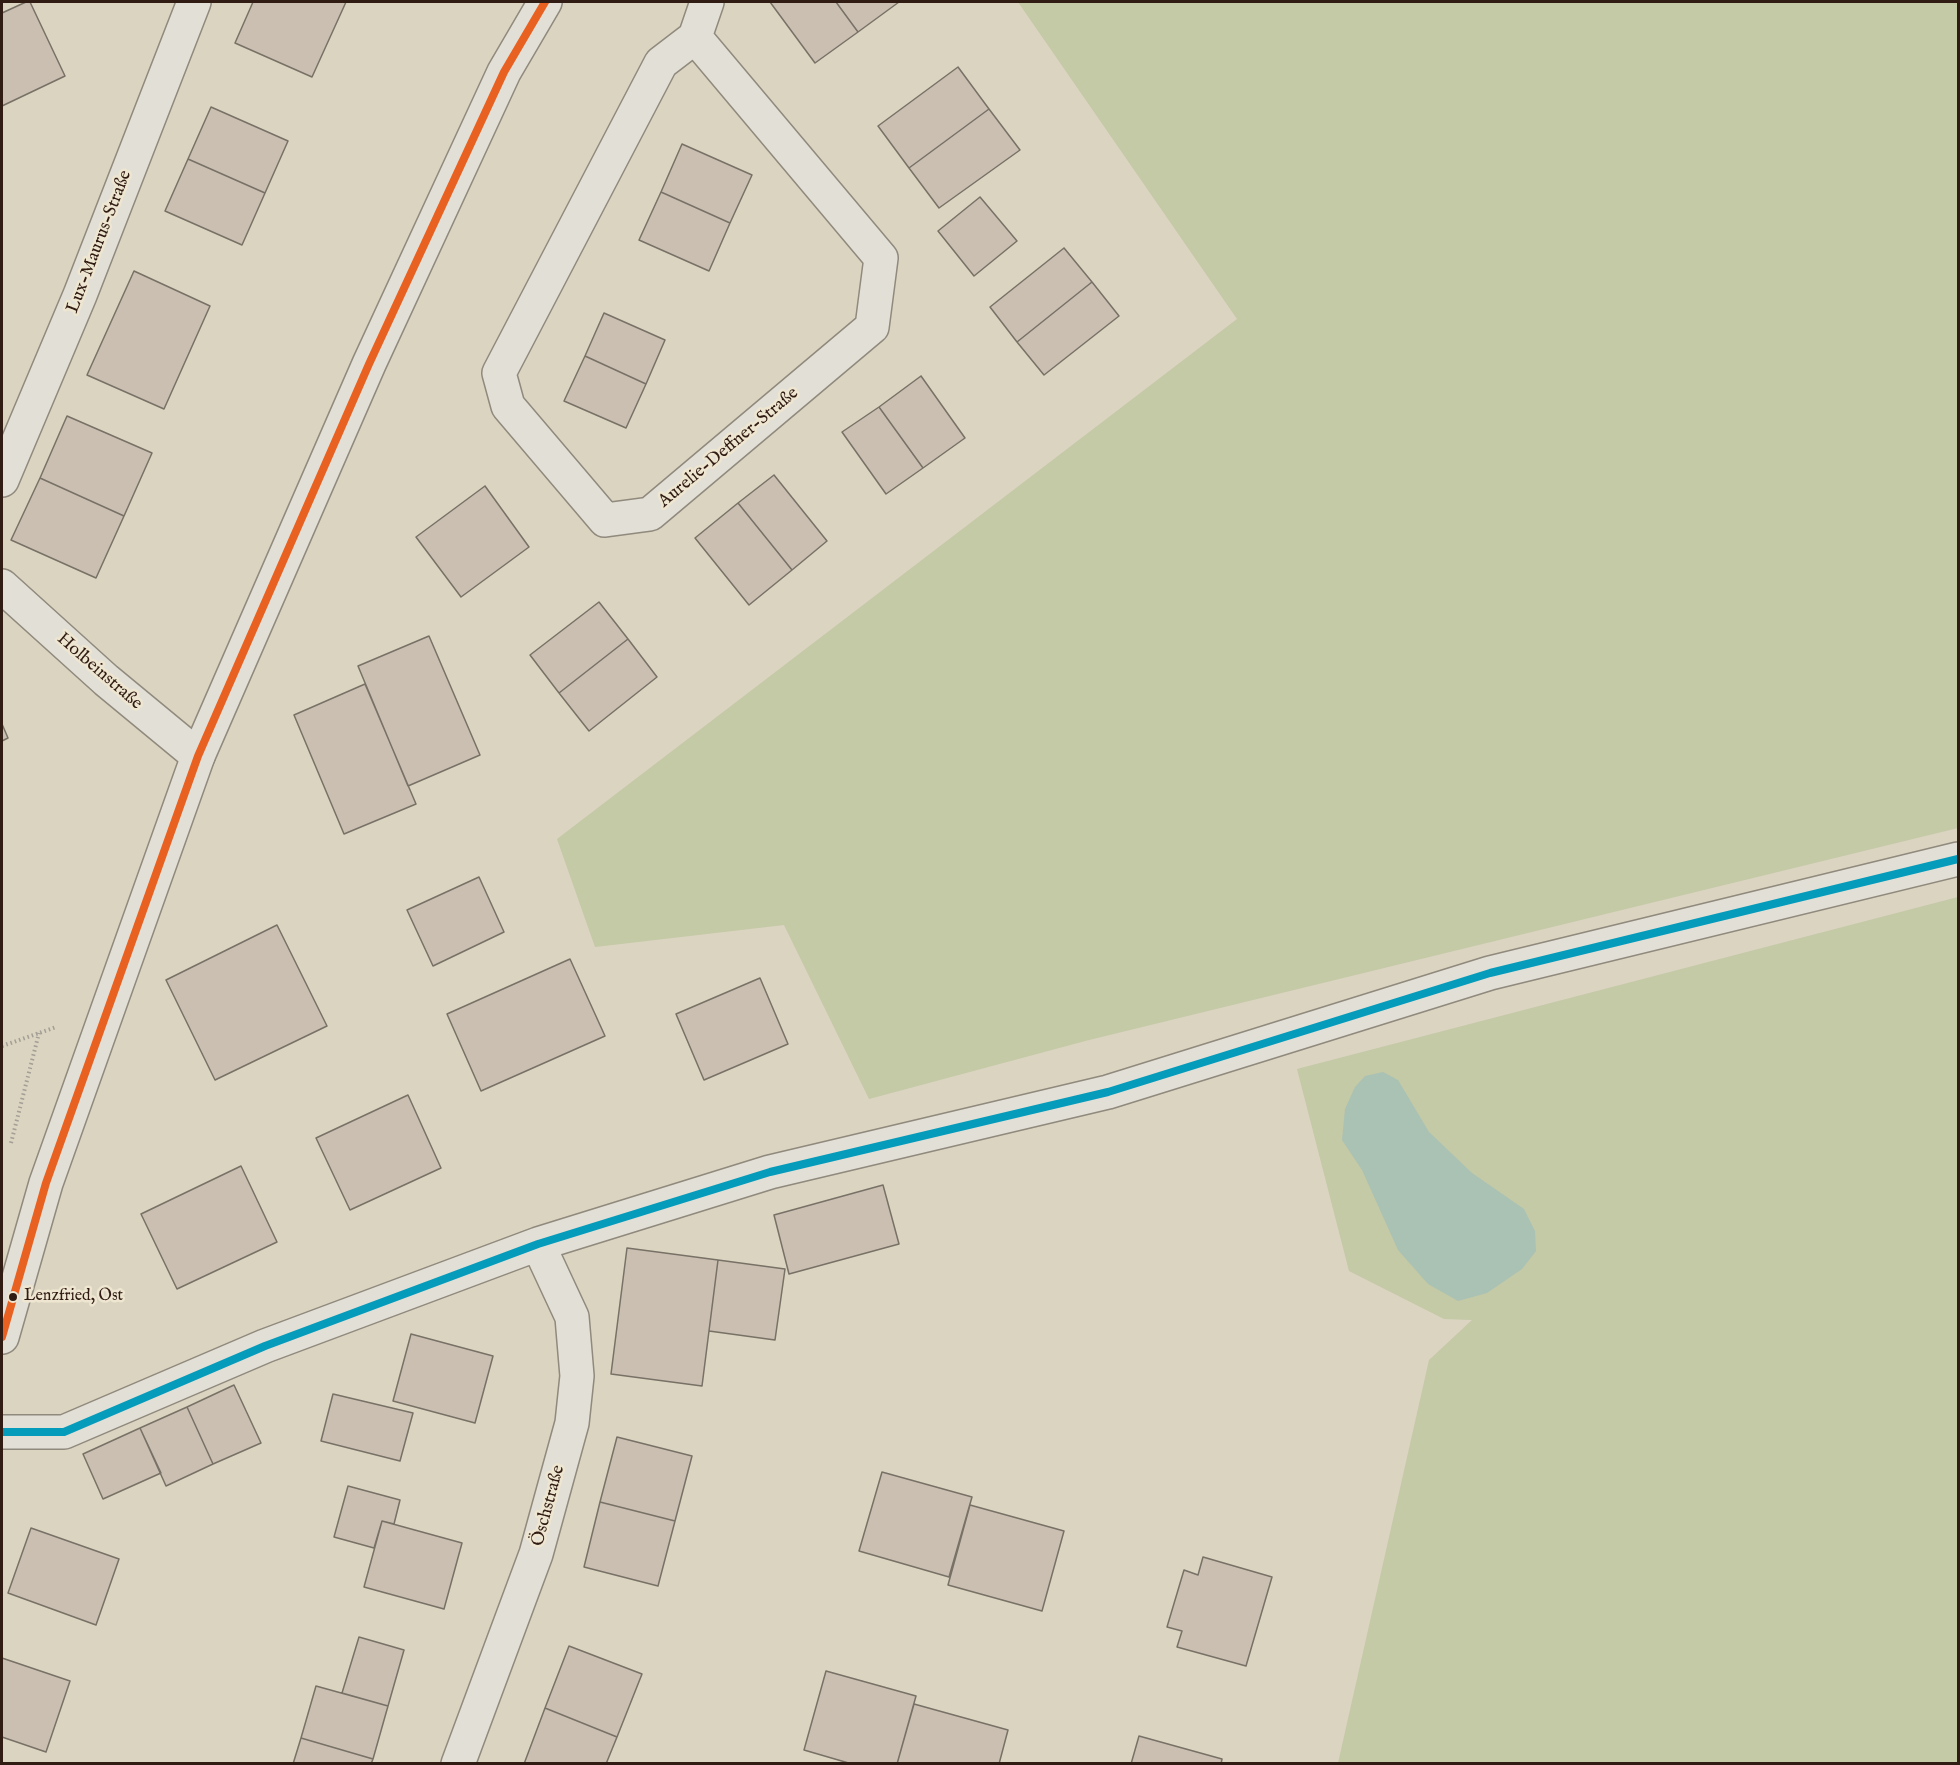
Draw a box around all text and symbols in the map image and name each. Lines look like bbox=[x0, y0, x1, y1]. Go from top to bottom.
street label: Lux-Maurus-Straße bbox=[63, 168, 137, 316]
street label: Aurelie-Deffner-Straße bbox=[655, 383, 803, 513]
street label: Holbeinstraße bbox=[52, 629, 146, 715]
place label: Lenzfried, Ost bbox=[24, 1287, 123, 1307]
marker: Lenzfried, Ost bbox=[7, 1291, 19, 1303]
street label: Öschstraße bbox=[528, 1463, 570, 1549]

